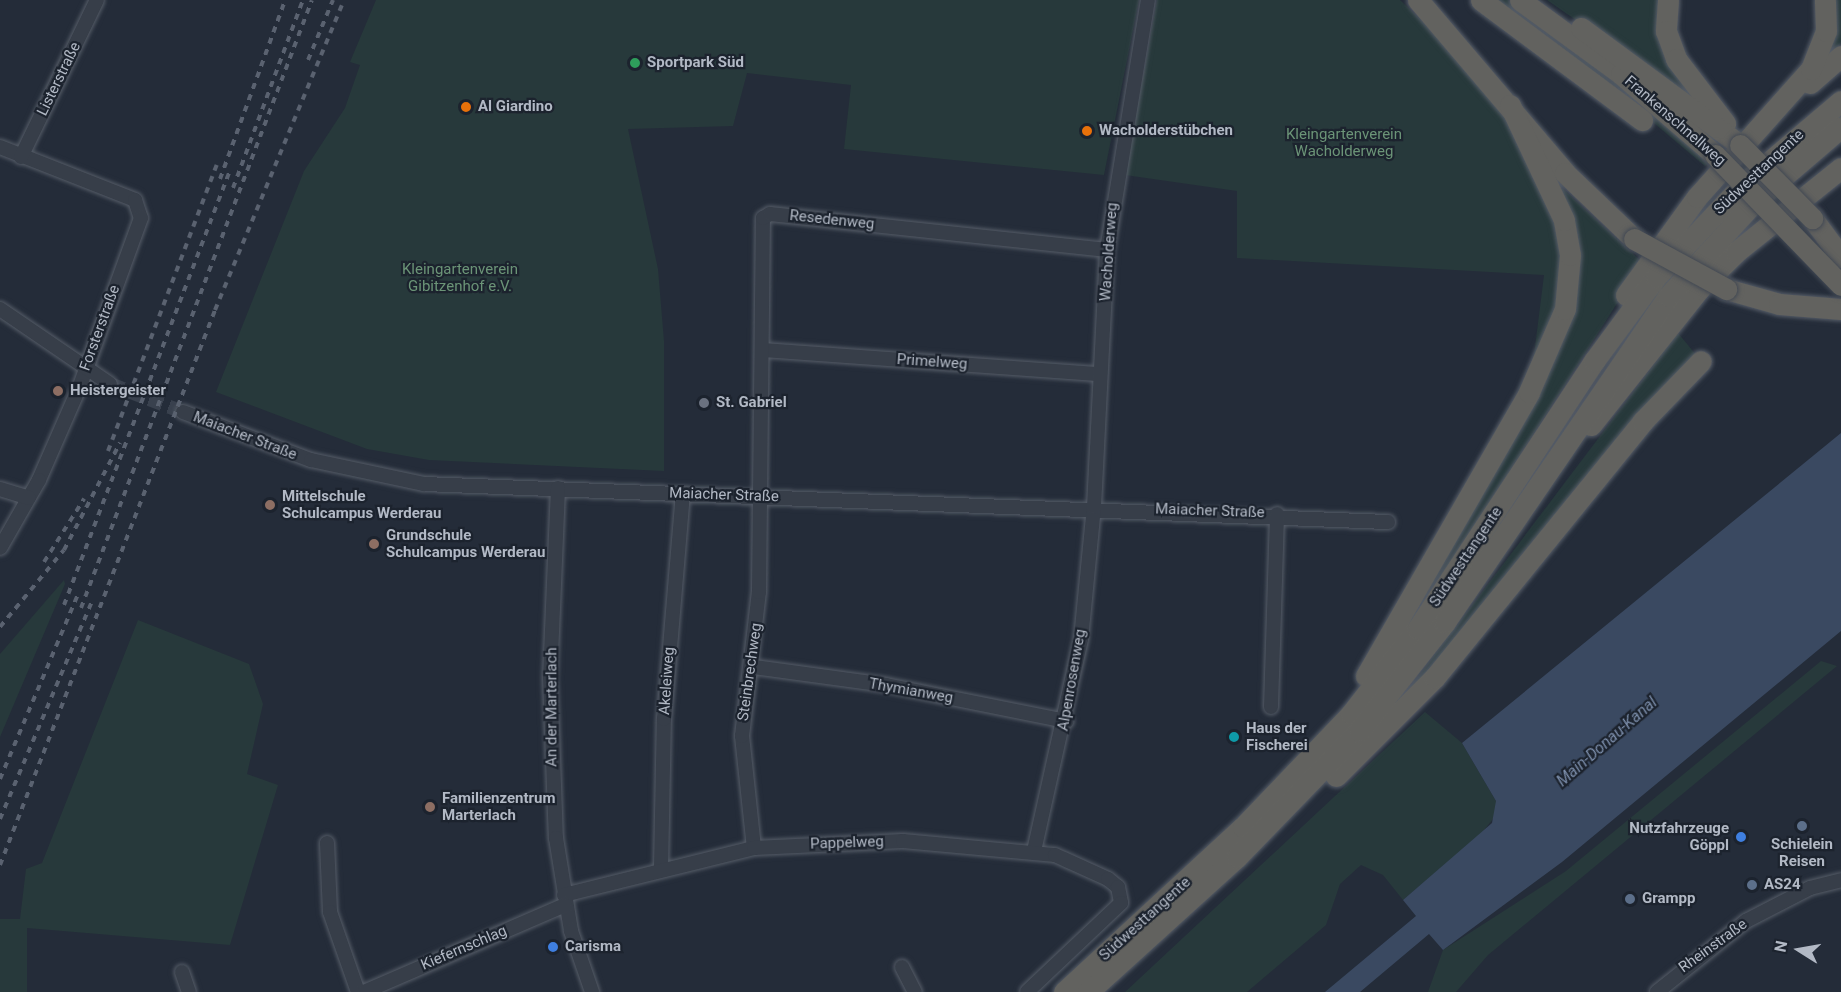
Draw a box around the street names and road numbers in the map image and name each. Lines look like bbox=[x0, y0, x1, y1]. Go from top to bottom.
street label: Listerstraße bbox=[33, 39, 85, 119]
street label: Frankenschnellweg bbox=[1621, 72, 1729, 170]
street label: Südwesttangente bbox=[1710, 126, 1808, 218]
street label: Wacholderweg bbox=[1097, 202, 1121, 302]
street label: Resedenweg bbox=[789, 207, 875, 233]
street label: Forsterstraße bbox=[76, 283, 124, 373]
street label: Primelweg bbox=[896, 351, 968, 373]
street label: Maiacher Straße bbox=[191, 408, 299, 464]
street label: Maiacher Straße bbox=[669, 484, 779, 506]
street label: Maiacher Straße bbox=[1155, 500, 1265, 522]
street label: Südwesttangente bbox=[1426, 504, 1506, 610]
street label: Steinbrechweg bbox=[734, 622, 766, 722]
street label: Alpenrosenweg bbox=[1054, 628, 1090, 732]
street label: Akeleiweg bbox=[656, 646, 678, 716]
street label: An der Marterlach bbox=[543, 647, 561, 767]
street label: Thymianweg bbox=[867, 675, 955, 707]
street label: Pappelweg bbox=[810, 833, 884, 853]
street label: Südwesttangente bbox=[1096, 873, 1194, 965]
street label: Rheinstraße bbox=[1675, 915, 1751, 977]
street label: Kiefernschlag bbox=[418, 922, 510, 974]

